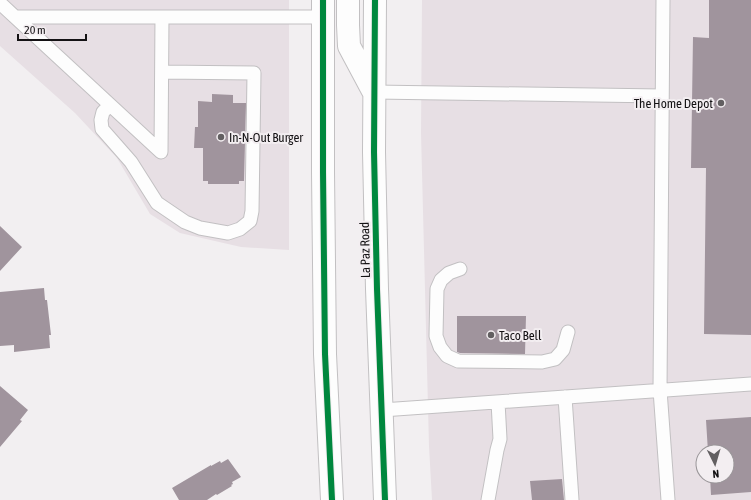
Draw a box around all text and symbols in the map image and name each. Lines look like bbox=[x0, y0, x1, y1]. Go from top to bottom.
scale bar bbox=[18, 16, 86, 42]
text: 20 m bbox=[24, 23, 46, 37]
place label: The Home Depot bbox=[634, 96, 713, 111]
marker: The Home Depot bbox=[716, 98, 726, 108]
place label: In-N-Out Burger bbox=[229, 130, 303, 145]
marker: In-N-Out Burger bbox=[216, 132, 226, 142]
street label: La Paz Road bbox=[357, 222, 373, 278]
place label: Taco Bell bbox=[499, 328, 542, 343]
marker: Taco Bell bbox=[486, 330, 496, 340]
north arrow bbox=[695, 444, 735, 484]
text: N bbox=[712, 468, 720, 480]

